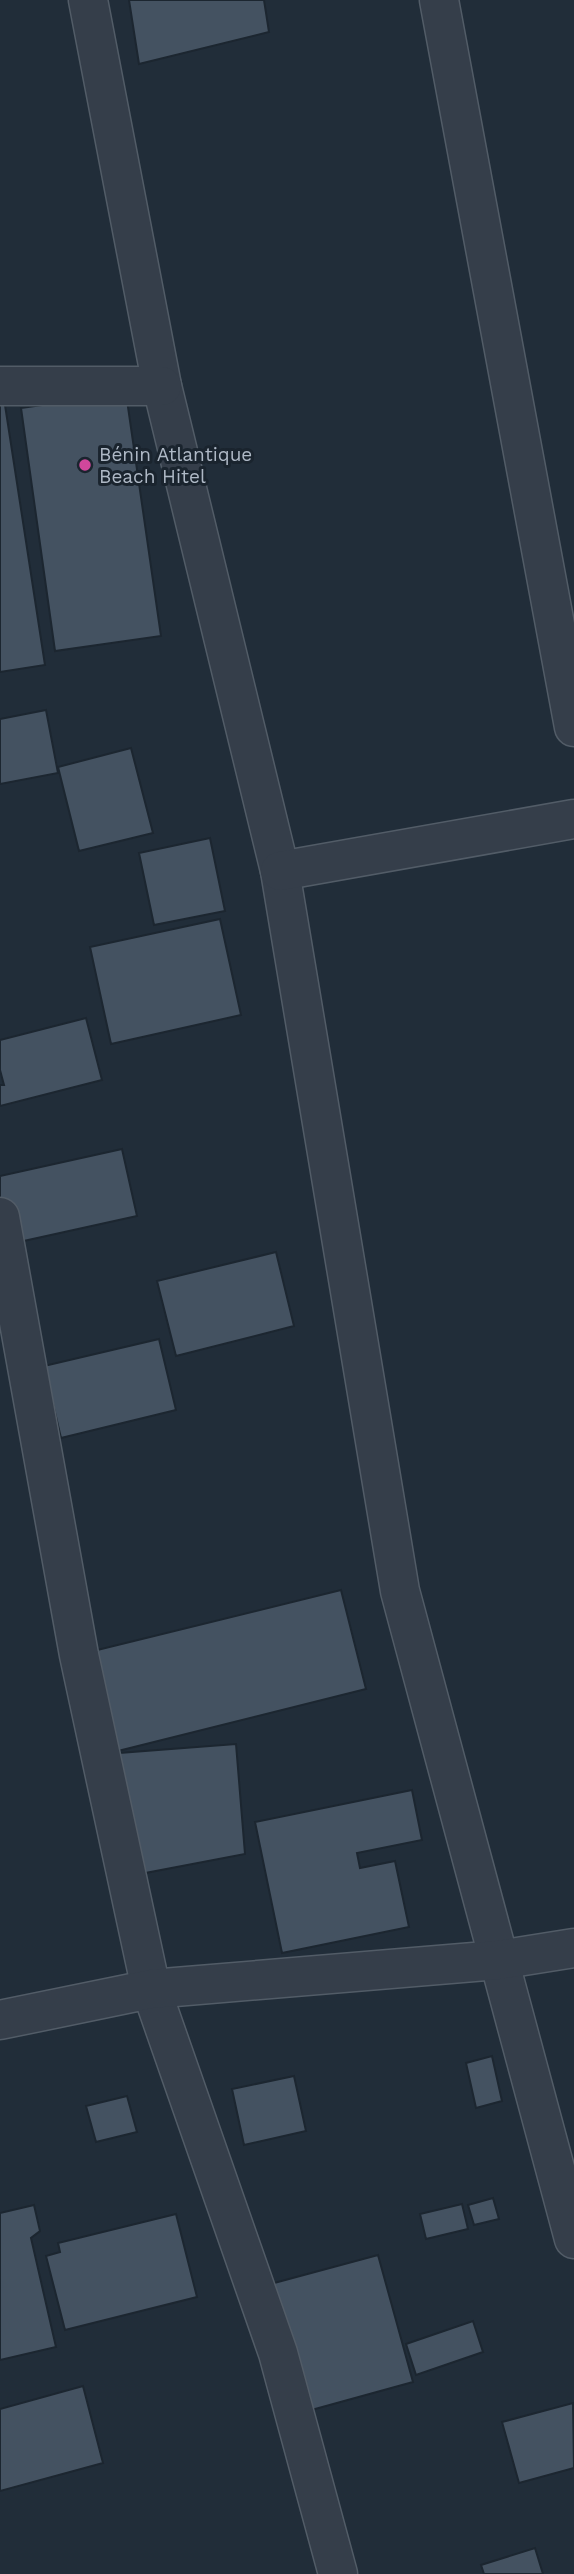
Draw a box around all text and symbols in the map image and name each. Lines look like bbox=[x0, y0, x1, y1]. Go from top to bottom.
place label: Bénin Atlantique Beach Hitel bbox=[99, 443, 252, 488]
marker: Bénin Atlantique Beach Hitel bbox=[77, 457, 93, 473]

